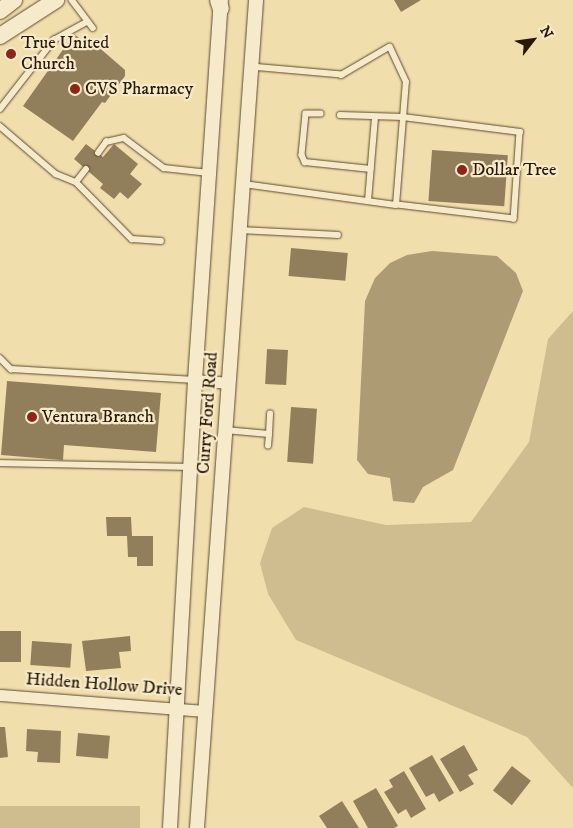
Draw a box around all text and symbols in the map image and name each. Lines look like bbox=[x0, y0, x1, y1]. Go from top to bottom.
north arrow bbox=[508, 15, 558, 65]
text: N bbox=[535, 23, 557, 42]
place label: True United Church bbox=[21, 33, 109, 76]
marker: True United Church bbox=[5, 48, 17, 60]
place label: CVS Pharmacy bbox=[85, 78, 193, 100]
marker: CVS Pharmacy bbox=[69, 83, 81, 95]
place label: Dollar Tree bbox=[472, 159, 556, 181]
marker: Dollar Tree bbox=[456, 164, 468, 176]
street label: Curry Ford Road bbox=[193, 351, 223, 475]
place label: Ventura Branch bbox=[42, 406, 154, 428]
marker: Ventura Branch bbox=[26, 411, 38, 423]
street label: Hidden Hollow Drive bbox=[25, 669, 183, 701]

